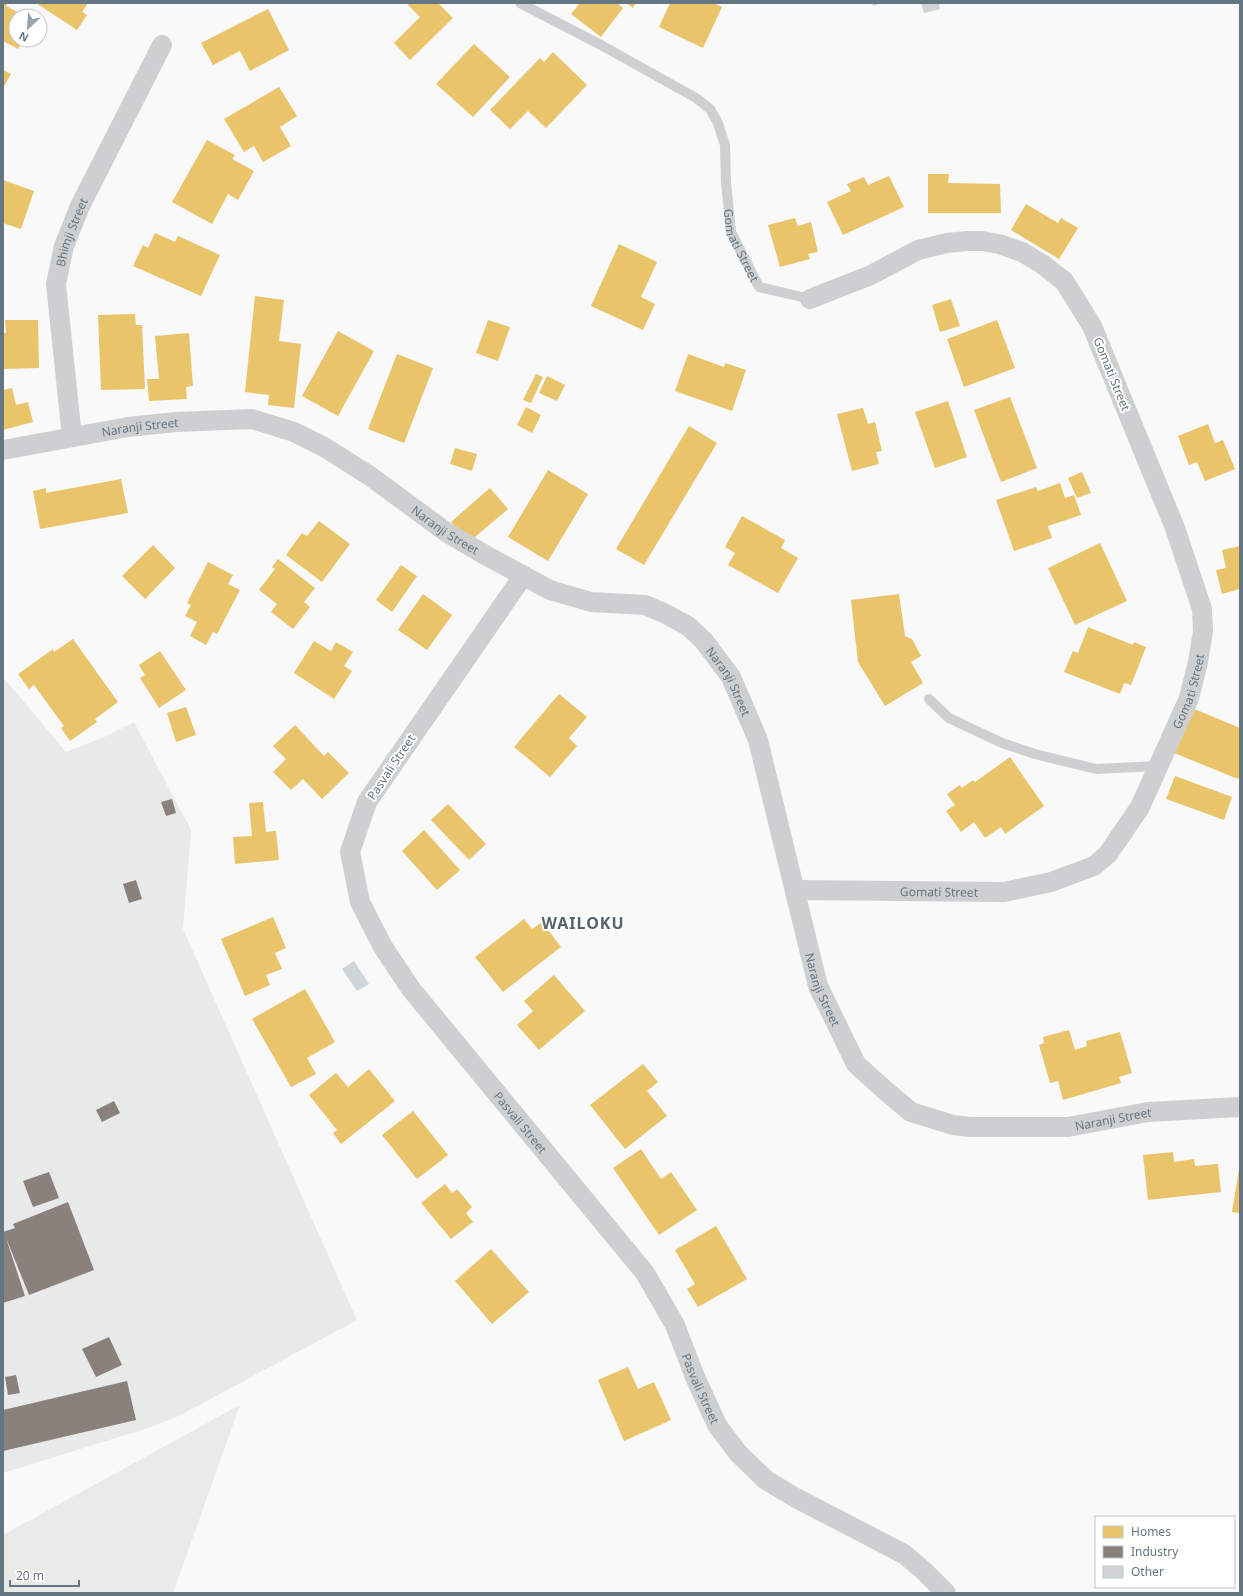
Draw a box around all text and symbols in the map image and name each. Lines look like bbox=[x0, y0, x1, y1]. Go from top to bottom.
north arrow bbox=[8, 8, 48, 48]
text: N bbox=[16, 29, 31, 46]
street label: Bhimji Street bbox=[51, 194, 92, 268]
street label: Gomati Street bbox=[720, 208, 764, 285]
street label: Gomati Street bbox=[1090, 335, 1135, 414]
street label: Naranji Street bbox=[100, 413, 179, 440]
street label: Naranji Street bbox=[408, 501, 483, 558]
street label: Naranji Street bbox=[702, 643, 755, 719]
street label: Gomati Street bbox=[1168, 652, 1208, 731]
street label: Pasvali Street bbox=[363, 730, 419, 803]
street label: Gomati Street bbox=[900, 883, 979, 900]
district label: WAILOKU bbox=[541, 912, 625, 934]
street label: Naranji Street bbox=[802, 951, 845, 1030]
street label: Pasvali Street bbox=[490, 1088, 552, 1157]
street label: Naranji Street bbox=[1073, 1103, 1152, 1134]
street label: Pasvali Street bbox=[678, 1351, 724, 1427]
legend bbox=[1095, 1516, 1235, 1588]
text: Homes bbox=[1131, 1523, 1171, 1540]
text: Industry bbox=[1131, 1543, 1179, 1560]
scale bar bbox=[10, 1562, 79, 1588]
text: Other bbox=[1131, 1563, 1164, 1580]
text: 20 m bbox=[16, 1567, 44, 1584]

